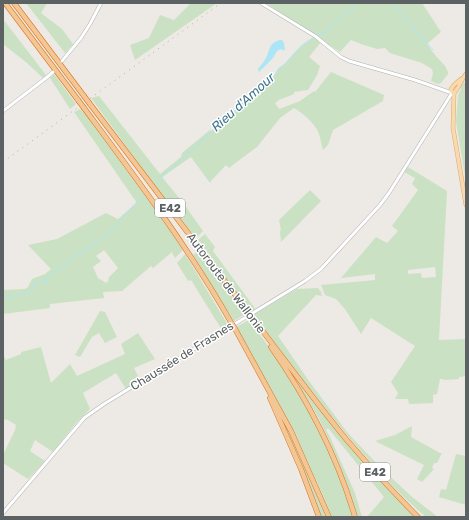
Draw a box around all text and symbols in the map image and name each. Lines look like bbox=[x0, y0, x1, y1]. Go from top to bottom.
water label: Rieu d'Amour bbox=[208, 69, 279, 134]
road number: E42 bbox=[155, 199, 185, 217]
street label: Autoroute de Wallonie bbox=[184, 230, 268, 336]
street label: Chaussée de Frasnes bbox=[128, 319, 236, 393]
road number: E42 bbox=[360, 463, 390, 481]

